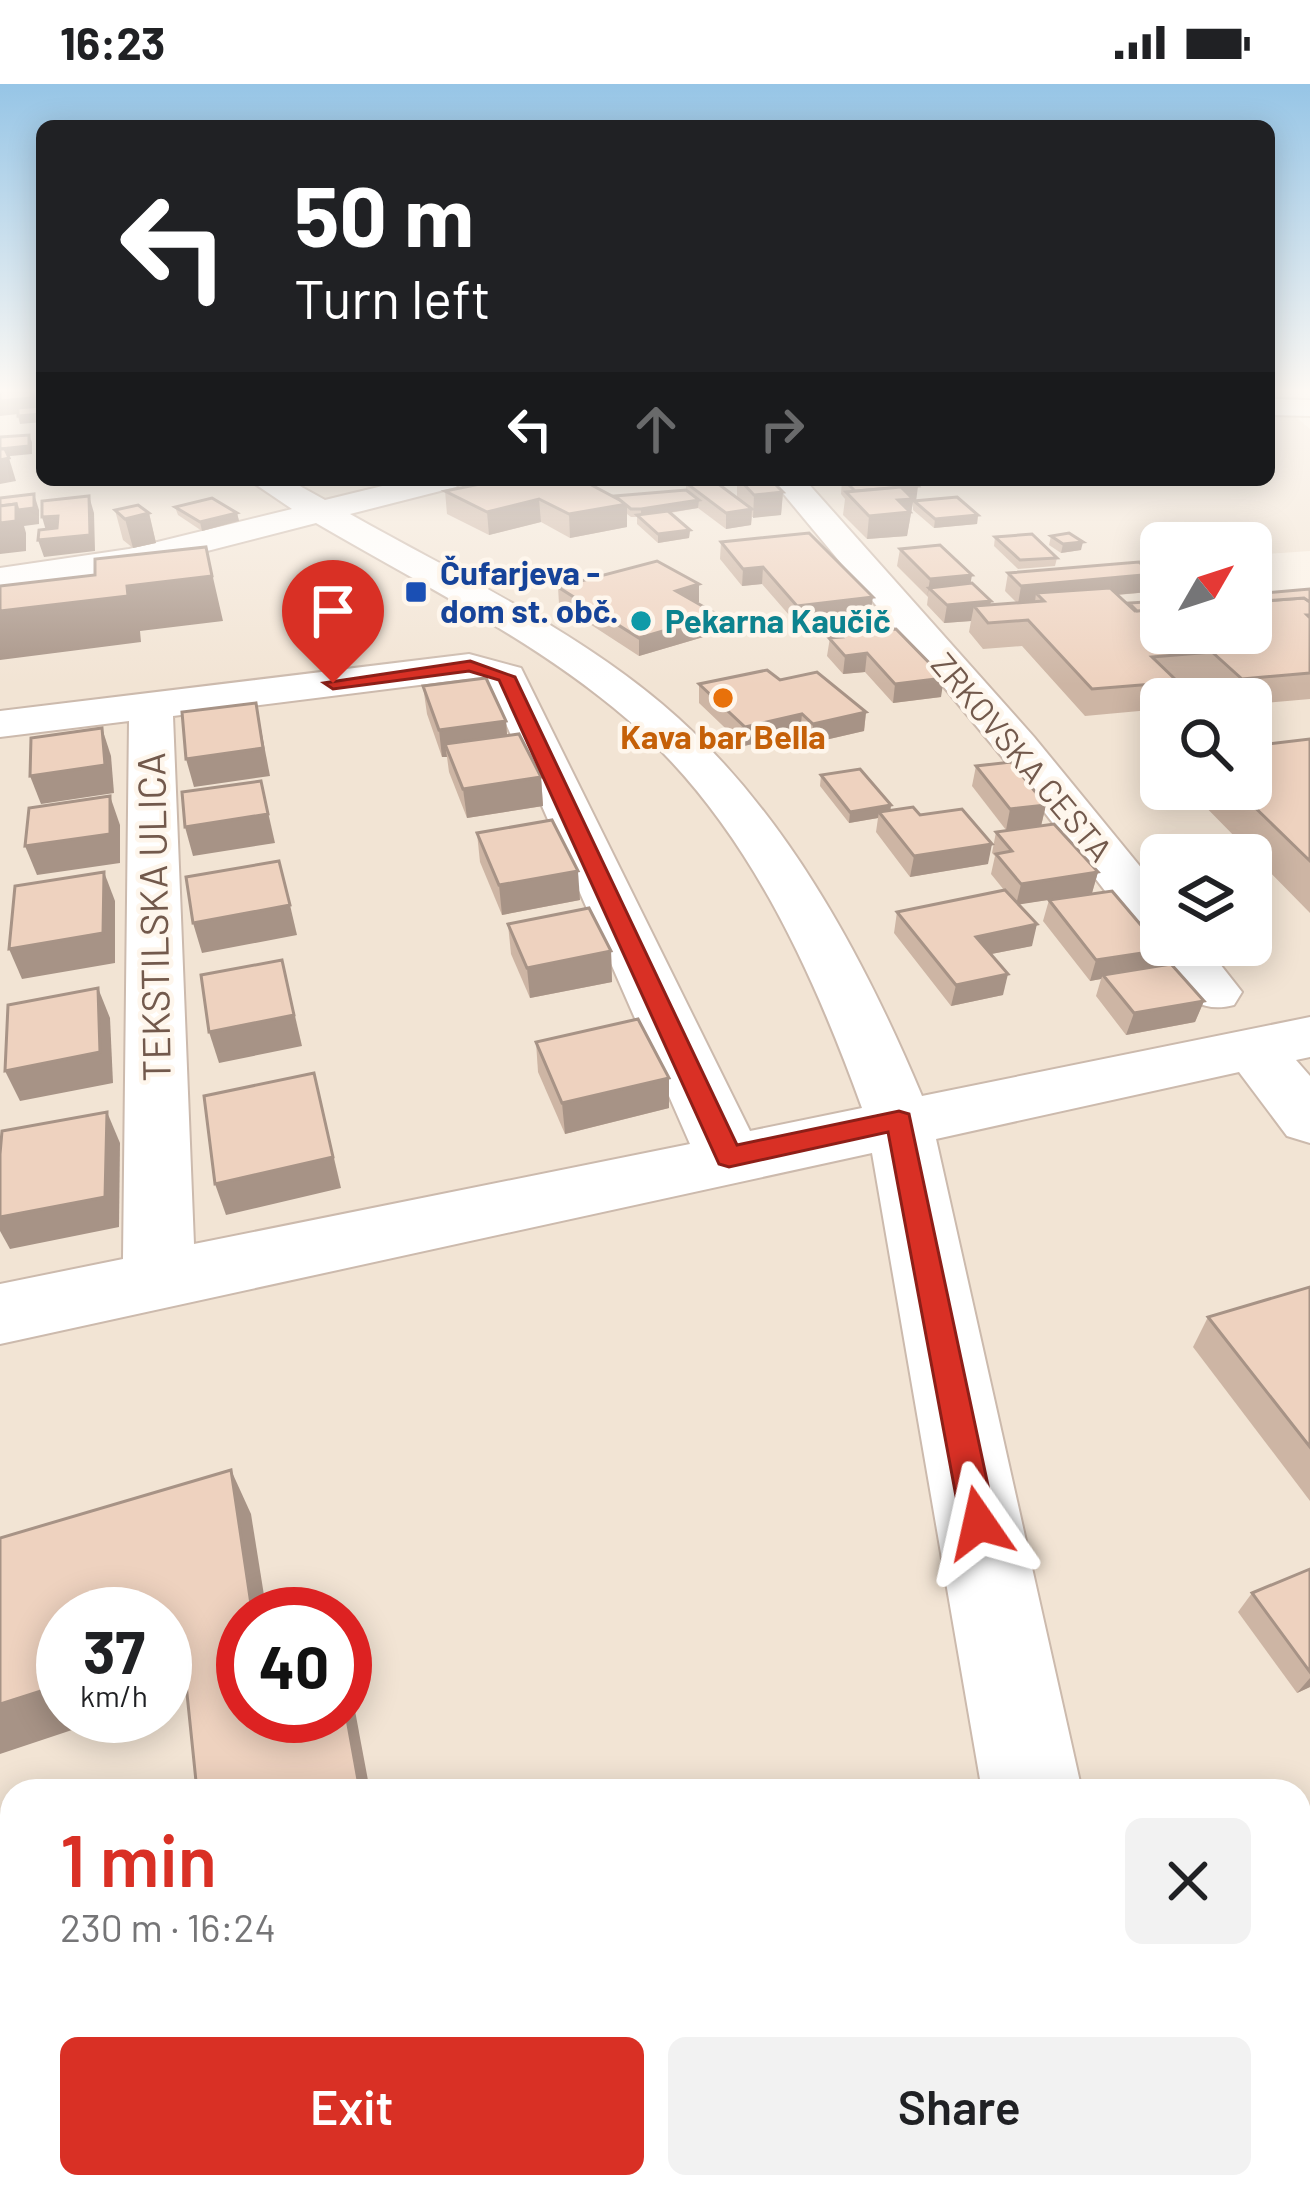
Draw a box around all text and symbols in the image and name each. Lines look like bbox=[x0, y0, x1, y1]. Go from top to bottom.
text: 16:23 bbox=[60, 15, 165, 69]
text: 50 m bbox=[294, 163, 474, 264]
icon: left bbox=[96, 168, 252, 324]
text: Turn left bbox=[294, 265, 491, 330]
icon: left bbox=[497, 396, 563, 462]
icon: ahead bbox=[623, 396, 689, 462]
icon: right bbox=[749, 396, 815, 462]
north arrow bbox=[1140, 522, 1272, 654]
map controls bbox=[1140, 522, 1272, 966]
place label: Čufarjeva - dom st. obč. bbox=[440, 552, 619, 630]
pin bbox=[282, 560, 384, 683]
icon: arrive bbox=[300, 578, 366, 644]
marker: Čufarjeva - dom st. obč. bbox=[403, 579, 429, 605]
place label: Pekarna Kaučič bbox=[665, 600, 891, 640]
marker: Pekarna Kaučič bbox=[628, 608, 654, 634]
street label: ZRKOVSKA CESTA bbox=[924, 644, 1122, 869]
button: search bbox=[1140, 678, 1272, 810]
marker: Kava bar Bella bbox=[710, 685, 736, 711]
place label: Kava bar Bella bbox=[620, 716, 826, 756]
street label: TEKSTILSKA ULICA bbox=[126, 752, 179, 1082]
button: layers bbox=[1140, 834, 1272, 966]
position arrow bbox=[916, 1460, 1042, 1586]
speed limit sign: 40 bbox=[216, 1587, 372, 1743]
text: 37 bbox=[83, 1614, 145, 1686]
text: km/h bbox=[80, 1677, 148, 1713]
text: 1 min bbox=[60, 1815, 217, 1901]
button: close bbox=[1125, 1818, 1251, 1944]
text: 230 m · 16:24 bbox=[60, 1903, 276, 1950]
button: Exit bbox=[60, 2037, 644, 2175]
button: Share bbox=[668, 2037, 1251, 2175]

